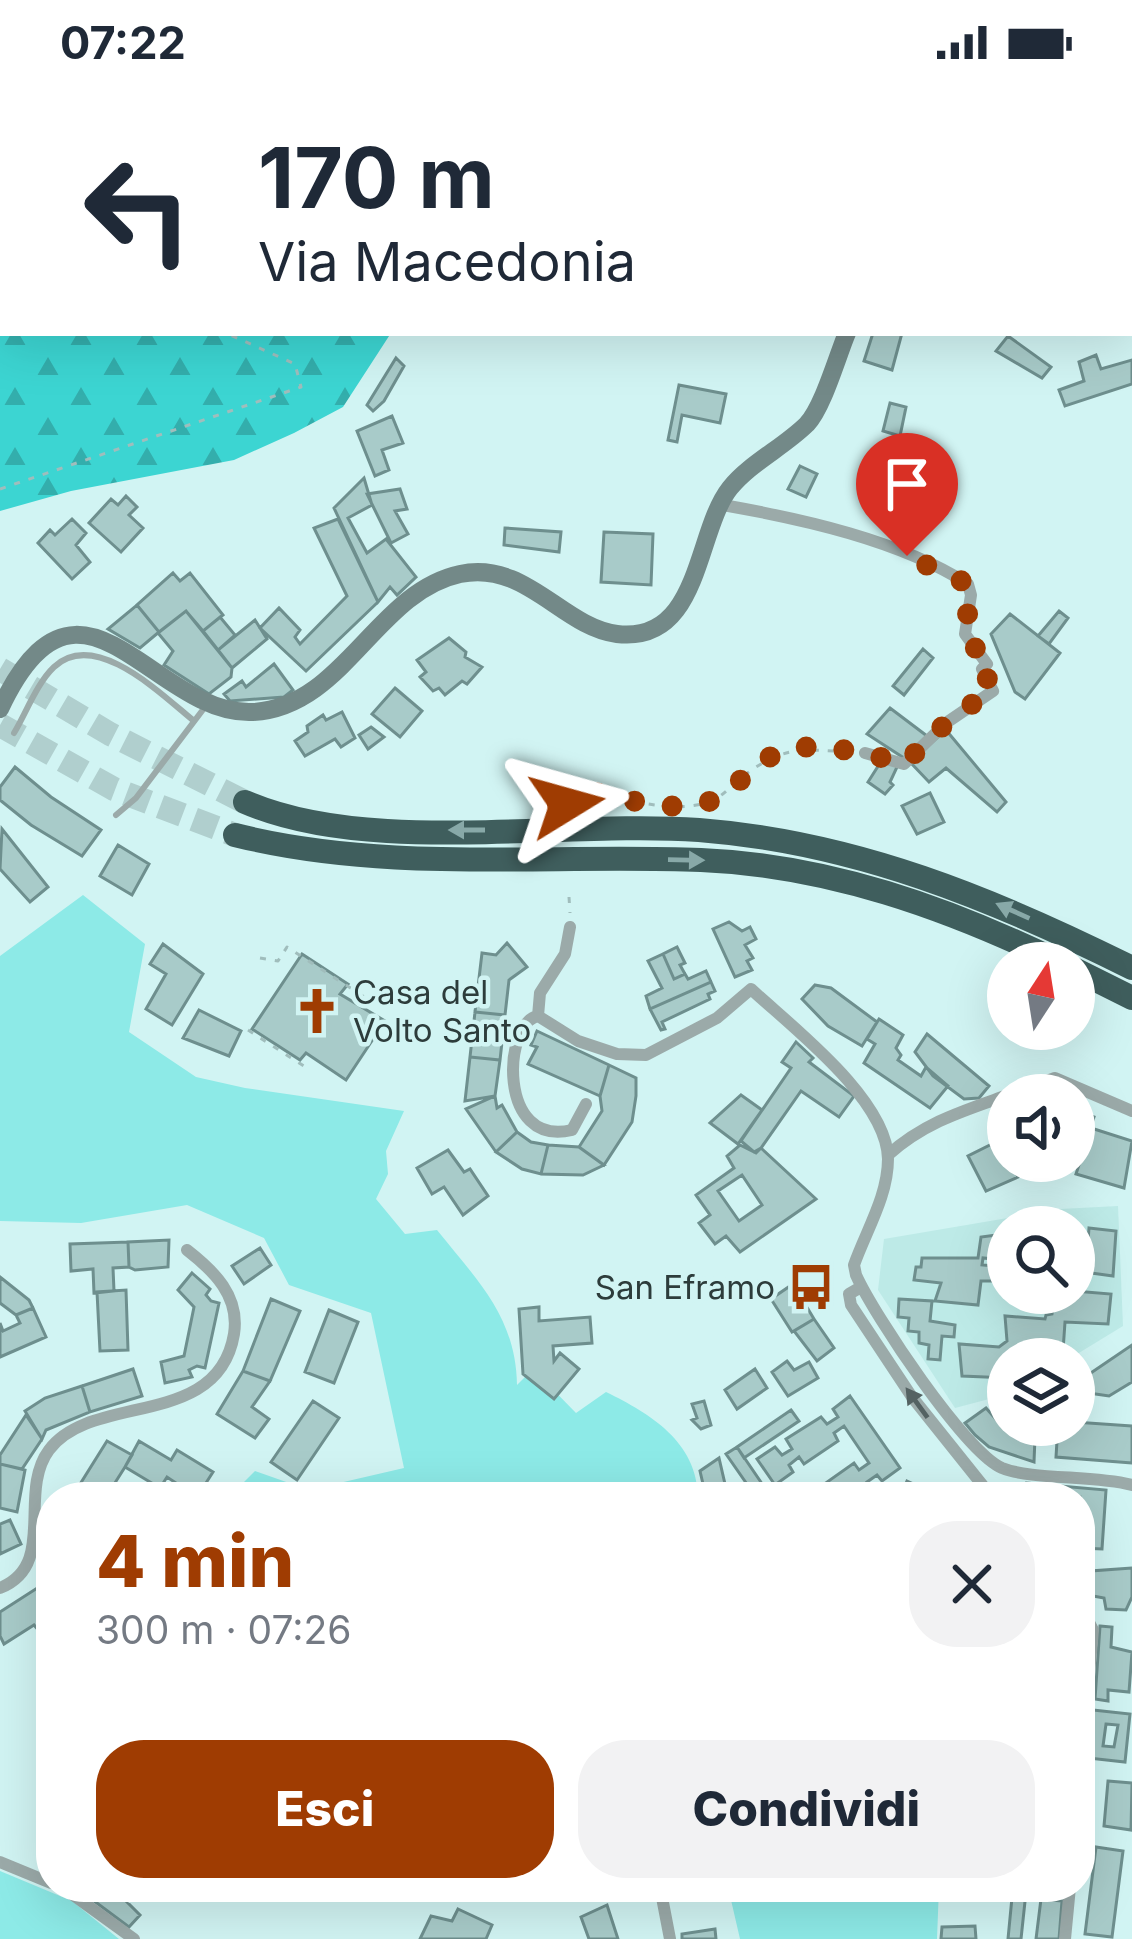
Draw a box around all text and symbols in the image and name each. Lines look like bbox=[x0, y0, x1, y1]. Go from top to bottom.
text: 07:22 bbox=[60, 15, 186, 70]
text: 170 m bbox=[258, 127, 495, 228]
icon: left bbox=[60, 132, 216, 288]
text: Via Macedonia bbox=[258, 229, 636, 294]
pin bbox=[856, 433, 958, 556]
icon: arrive bbox=[874, 451, 940, 517]
position arrow bbox=[504, 741, 630, 867]
one-way arrow bbox=[447, 820, 485, 840]
one-way arrow bbox=[668, 850, 706, 869]
one-way arrow bbox=[995, 900, 1030, 920]
north arrow bbox=[987, 942, 1095, 1050]
map controls bbox=[987, 942, 1095, 1446]
place label: Casa del Volto Santo bbox=[353, 972, 531, 1050]
church icon: Casa del Volto Santo bbox=[292, 986, 342, 1036]
button: sound bbox=[987, 1074, 1095, 1182]
button: search bbox=[987, 1206, 1095, 1314]
bus stop icon: San Eframo bbox=[786, 1262, 836, 1312]
place label: San Eframo bbox=[595, 1267, 775, 1307]
button: layers bbox=[987, 1338, 1095, 1446]
one-way arrow bbox=[906, 1387, 929, 1419]
text: 4 min bbox=[96, 1517, 294, 1604]
button: close bbox=[909, 1521, 1035, 1647]
text: 300 m · 07:26 bbox=[96, 1606, 351, 1653]
button: Esci bbox=[96, 1740, 554, 1878]
button: Condividi bbox=[578, 1740, 1035, 1878]

